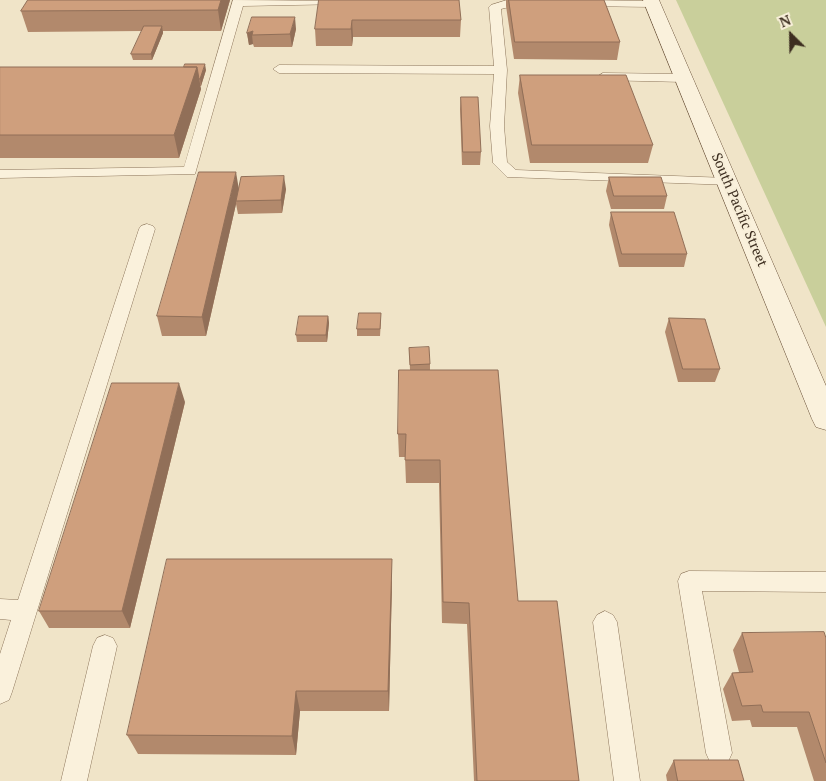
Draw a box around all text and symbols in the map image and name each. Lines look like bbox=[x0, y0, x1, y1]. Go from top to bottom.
north arrow bbox=[766, 10, 816, 60]
text: N bbox=[776, 10, 794, 32]
street label: South Pacific Street bbox=[707, 151, 771, 269]

